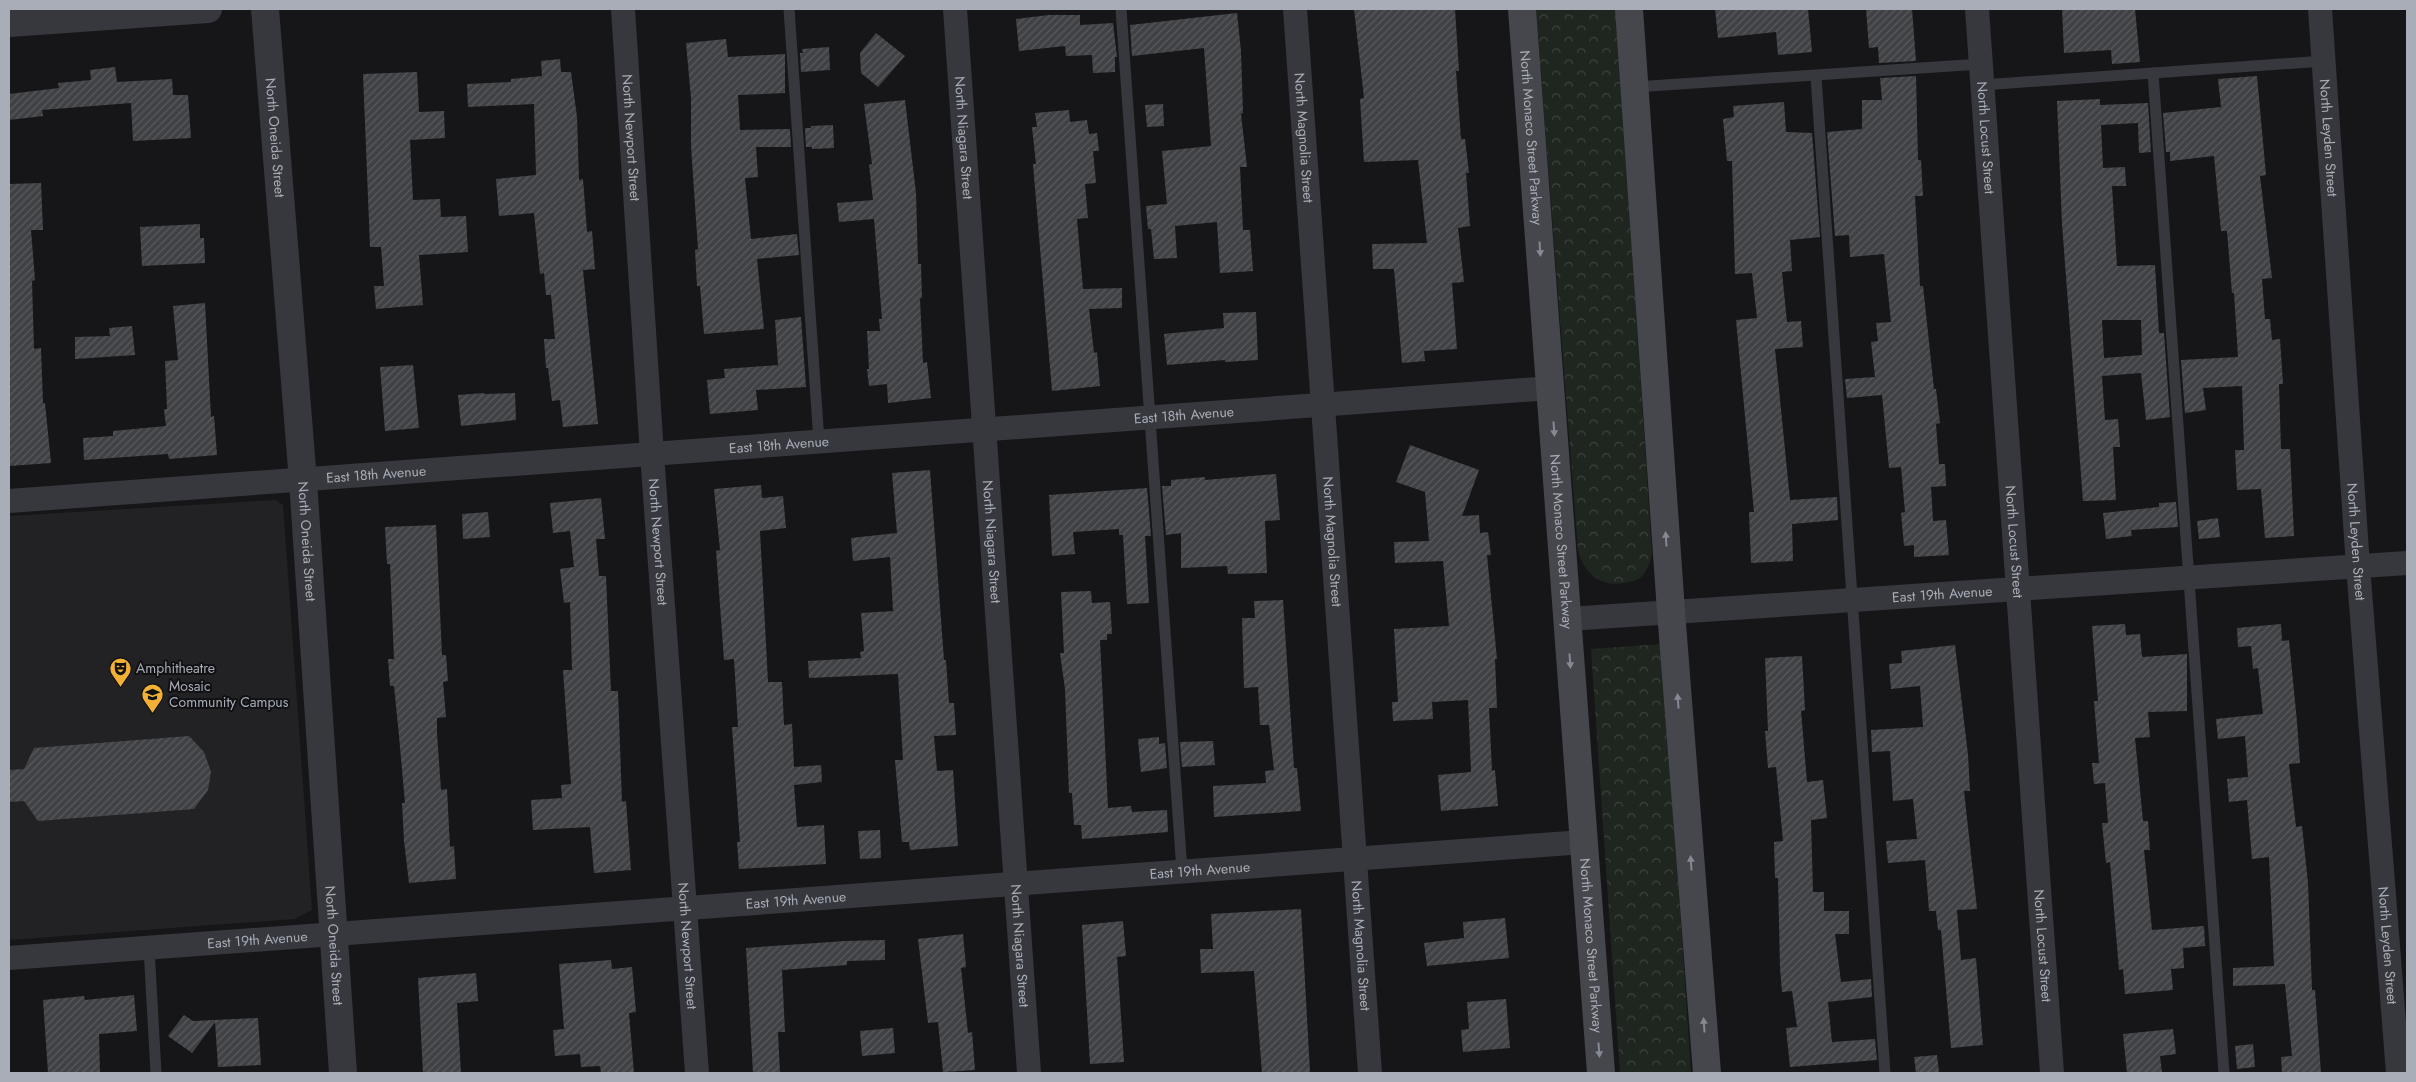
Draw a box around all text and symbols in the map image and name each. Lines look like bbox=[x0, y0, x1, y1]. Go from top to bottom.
street label: North Monaco Street Parkway bbox=[1515, 50, 1548, 227]
street label: North Magnolia Street bbox=[1290, 72, 1319, 204]
street label: North Newport Street bbox=[617, 74, 646, 202]
street label: North Niagara Street bbox=[950, 75, 978, 201]
street label: North Oneida Street bbox=[261, 77, 290, 199]
street label: North Leyden Street bbox=[2315, 78, 2343, 198]
street label: North Locust Street bbox=[1972, 81, 2000, 195]
one-way arrow bbox=[1537, 242, 1545, 258]
street label: East 18th Avenue bbox=[1133, 401, 1235, 429]
one-way arrow bbox=[1550, 421, 1558, 437]
street label: East 18th Avenue bbox=[728, 431, 830, 458]
street label: North Monaco Street Parkway bbox=[1545, 453, 1578, 630]
street label: East 18th Avenue bbox=[325, 460, 427, 488]
street label: North Magnolia Street bbox=[1318, 476, 1347, 608]
street label: North Newport Street bbox=[644, 478, 673, 607]
street label: North Niagara Street bbox=[978, 479, 1006, 605]
street label: North Oneida Street bbox=[293, 481, 321, 602]
street label: North Leyden Street bbox=[2342, 482, 2371, 602]
street label: North Locust Street bbox=[2001, 485, 2029, 599]
one-way arrow bbox=[1662, 530, 1670, 546]
street label: East 19th Avenue bbox=[1891, 581, 1993, 607]
one-way arrow bbox=[1567, 653, 1575, 669]
theatre icon: Amphitheatre bbox=[108, 656, 132, 687]
place label: Amphitheatre bbox=[136, 658, 215, 678]
place label: Mosaic Community Campus bbox=[169, 676, 289, 712]
school or university icon: Mosaic Community Campus bbox=[141, 682, 165, 713]
one-way arrow bbox=[1674, 692, 1682, 708]
one-way arrow bbox=[1687, 854, 1695, 870]
street label: East 19th Avenue bbox=[1149, 857, 1251, 884]
street label: North Monaco Street Parkway bbox=[1575, 857, 1608, 1034]
street label: North Magnolia Street bbox=[1346, 880, 1376, 1012]
street label: North Newport Street bbox=[673, 882, 702, 1011]
street label: North Niagara Street bbox=[1006, 883, 1034, 1009]
street label: North Oneida Street bbox=[320, 885, 348, 1007]
street label: East 19th Avenue bbox=[745, 886, 847, 914]
street label: North Leyden Street bbox=[2373, 886, 2403, 1006]
street label: North Locust Street bbox=[2029, 889, 2057, 1003]
street label: East 19th Avenue bbox=[206, 926, 308, 953]
one-way arrow bbox=[1699, 1016, 1707, 1032]
one-way arrow bbox=[1595, 1042, 1603, 1058]

